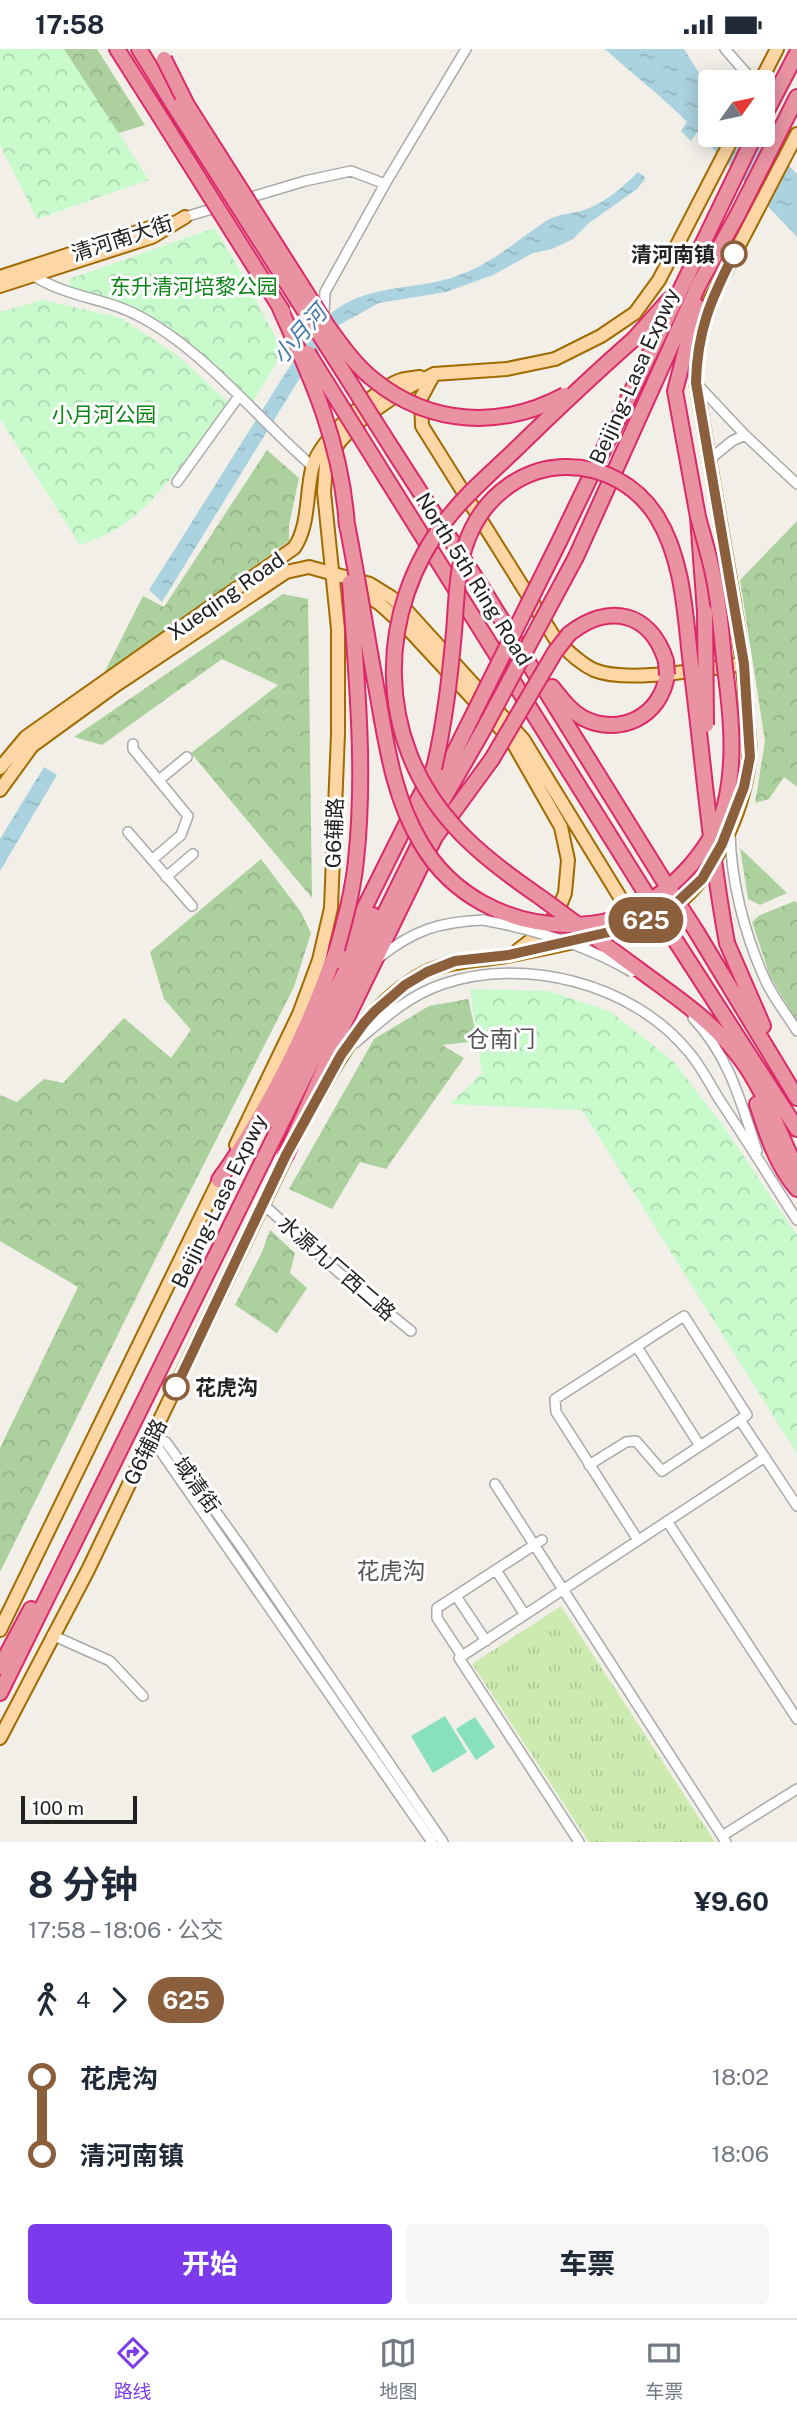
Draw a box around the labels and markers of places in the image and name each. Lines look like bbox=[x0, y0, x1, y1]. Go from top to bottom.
marker: 清河南镇 bbox=[721, 241, 747, 267]
place label: 清河南镇 bbox=[631, 242, 715, 267]
marker: 花虎沟 bbox=[163, 1374, 189, 1400]
place label: 花虎沟 bbox=[195, 1375, 258, 1400]

